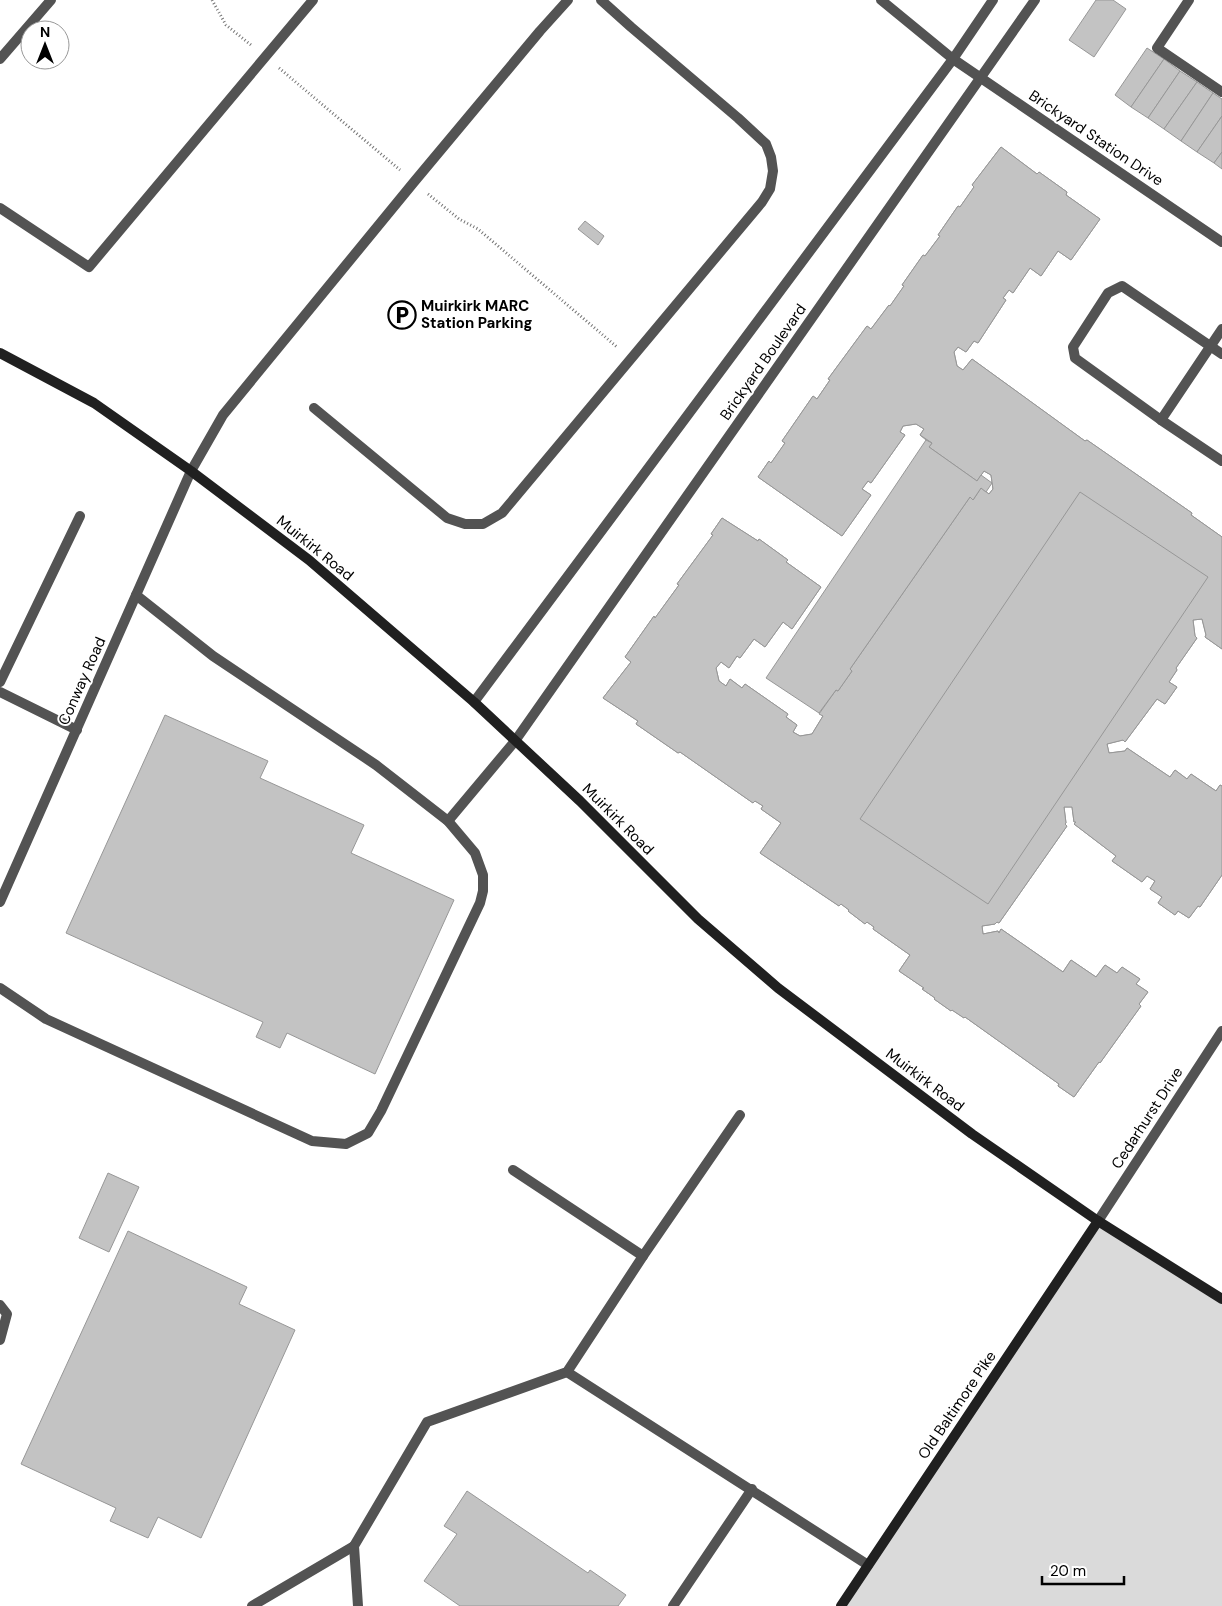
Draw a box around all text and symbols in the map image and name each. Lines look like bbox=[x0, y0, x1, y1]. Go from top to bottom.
north arrow bbox=[20, 20, 70, 70]
text: N bbox=[40, 23, 50, 41]
street label: Brickyard Station Drive bbox=[1025, 86, 1167, 190]
place label: Muirkirk MARC Station Parking bbox=[421, 296, 532, 333]
parking icon: Muirkirk MARC Station Parking bbox=[387, 300, 417, 330]
street label: Brickyard Boulevard bbox=[715, 300, 811, 424]
street label: Muirkirk Road bbox=[272, 511, 358, 585]
street label: Conway Road bbox=[54, 634, 110, 728]
street label: Muirkirk Road bbox=[578, 779, 658, 859]
street label: Muirkirk Road bbox=[882, 1044, 968, 1116]
street label: Cedarhurst Drive bbox=[1107, 1063, 1187, 1173]
street label: Old Baltimore Pike bbox=[913, 1347, 1001, 1463]
scale bar bbox=[1042, 1554, 1124, 1586]
text: 20 m bbox=[1050, 1561, 1086, 1581]

